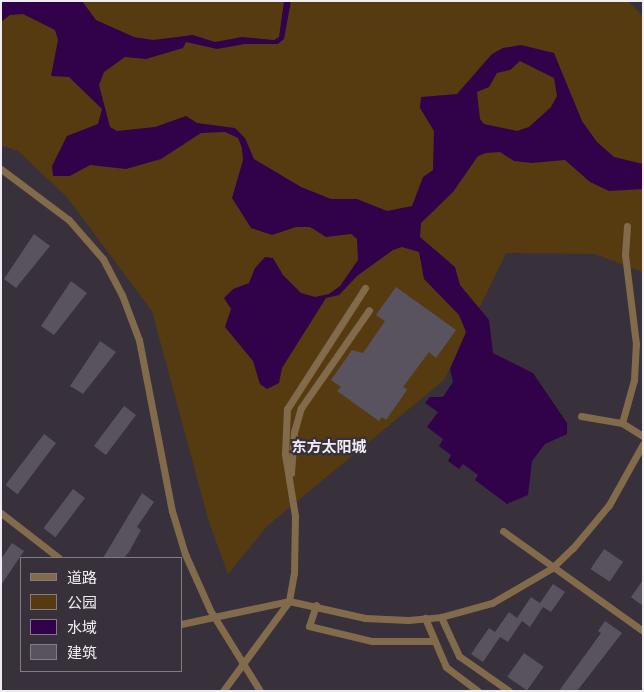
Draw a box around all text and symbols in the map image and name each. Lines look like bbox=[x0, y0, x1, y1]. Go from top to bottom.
district label: 东方太阳城 bbox=[292, 438, 366, 456]
legend bbox=[20, 557, 182, 672]
text: 道路 bbox=[67, 567, 97, 587]
text: 公园 bbox=[67, 592, 97, 612]
text: 水域 bbox=[67, 617, 97, 637]
text: 建筑 bbox=[67, 642, 97, 662]

